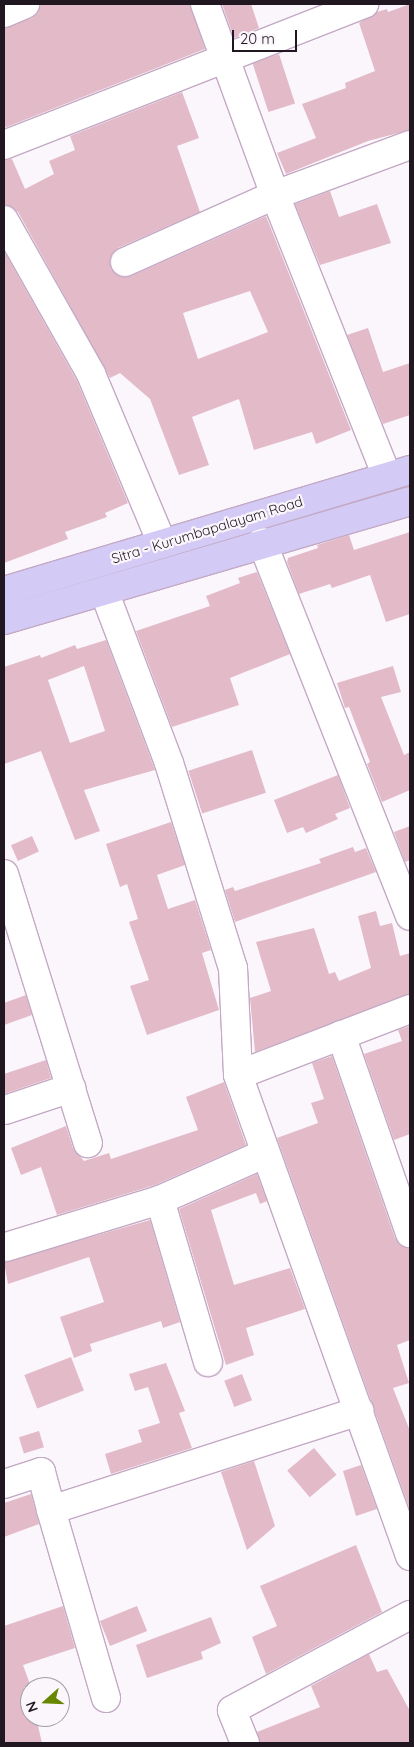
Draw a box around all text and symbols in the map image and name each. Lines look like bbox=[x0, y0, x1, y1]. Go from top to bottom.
scale bar bbox=[234, 20, 299, 52]
text: 20 m bbox=[240, 29, 275, 48]
street label: Sitra - Kurumbapalayam Road bbox=[109, 493, 305, 567]
north arrow bbox=[20, 1677, 70, 1727]
text: N bbox=[22, 1699, 42, 1715]

